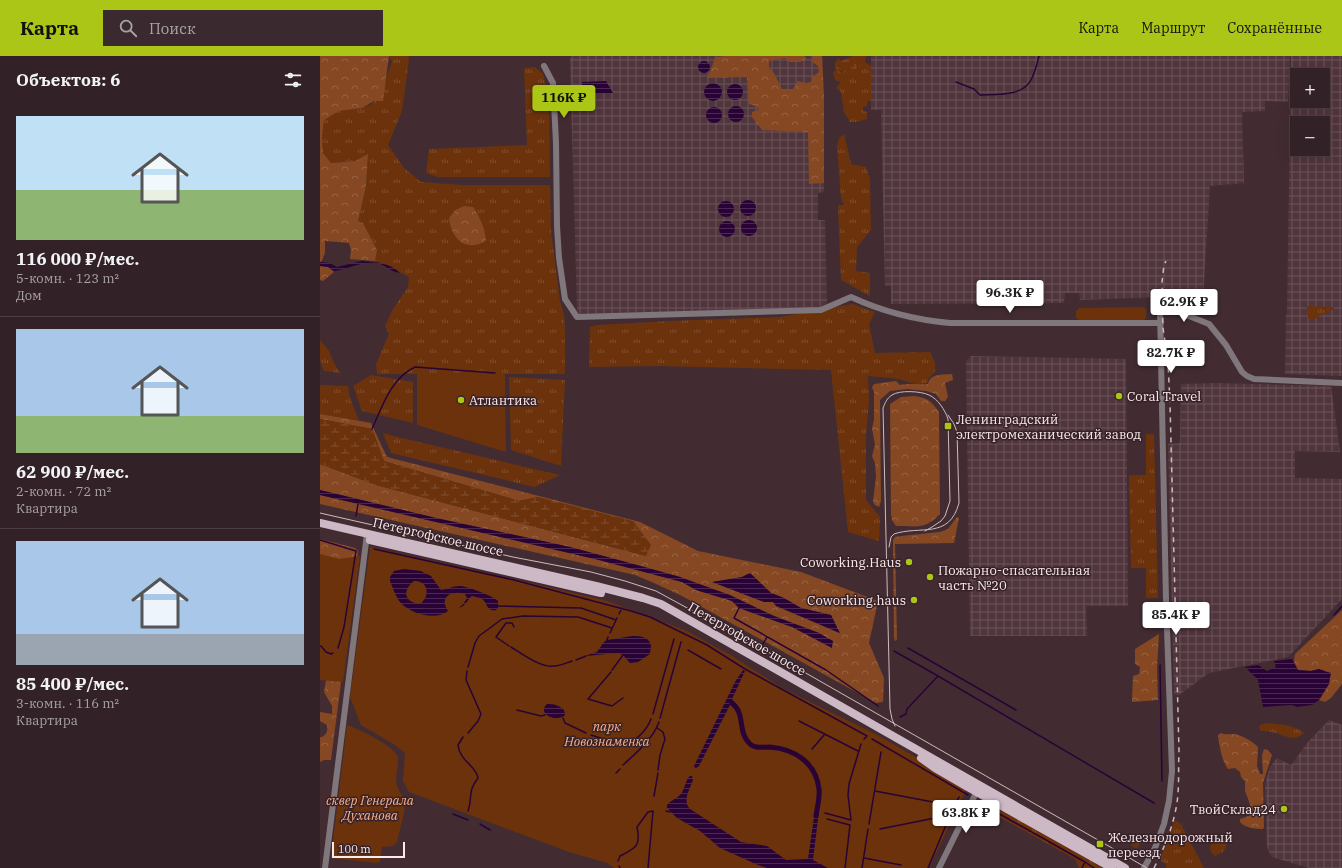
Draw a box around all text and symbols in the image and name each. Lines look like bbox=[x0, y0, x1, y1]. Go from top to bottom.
search box bbox=[103, 10, 383, 46]
text: Карта bbox=[20, 16, 79, 40]
icon: search bbox=[117, 17, 139, 39]
text: Поиск bbox=[149, 19, 196, 38]
text: Карта bbox=[1078, 19, 1119, 37]
text: Маршрут bbox=[1141, 19, 1205, 37]
text: Сохранённые bbox=[1227, 19, 1322, 37]
map controls bbox=[1290, 68, 1330, 156]
button: + bbox=[1290, 68, 1330, 108]
text: Объектов: 6 bbox=[16, 69, 120, 91]
icon: filters bbox=[282, 69, 304, 91]
pin: 116K ₽ bbox=[531, 85, 597, 119]
text: 116K ₽ bbox=[541, 89, 587, 106]
button: − bbox=[1290, 116, 1330, 156]
icon: home bbox=[124, 142, 196, 214]
text: 116 000 ₽/мес. bbox=[16, 248, 139, 270]
text: 5-комн. · 123 m² bbox=[16, 270, 119, 287]
pin: 96.3K ₽ bbox=[973, 280, 1047, 314]
text: 96.3K ₽ bbox=[986, 284, 1034, 301]
text: Дом bbox=[16, 287, 42, 304]
pin: 62.9K ₽ bbox=[1147, 289, 1221, 323]
text: 62.9K ₽ bbox=[1160, 293, 1208, 310]
pin: 82.7K ₽ bbox=[1134, 340, 1208, 374]
text: 82.7K ₽ bbox=[1147, 344, 1195, 361]
icon: home bbox=[124, 355, 196, 427]
place label: Coral Travel bbox=[1127, 388, 1201, 405]
marker: Coral Travel bbox=[1114, 391, 1124, 401]
place label: Атлантика bbox=[469, 392, 537, 409]
marker: Атлантика bbox=[456, 395, 466, 405]
place label: Ленинградский электромеханический завод bbox=[956, 411, 1141, 443]
marker: Ленинградский электромеханический завод bbox=[943, 421, 953, 431]
text: 62 900 ₽/мес. bbox=[16, 461, 129, 483]
text: 2-комн. · 72 m² bbox=[16, 483, 111, 500]
text: Квартира bbox=[16, 500, 78, 517]
street label: Петергофское шоссе bbox=[371, 514, 505, 560]
place label: Coworking.Haus bbox=[800, 554, 901, 571]
marker: Coworking.Haus bbox=[904, 557, 914, 567]
place label: Пожарно-спасательная часть №20 bbox=[938, 562, 1090, 594]
icon: home bbox=[124, 567, 196, 639]
marker: Пожарно-спасательная часть №20 bbox=[925, 572, 935, 582]
place label: Coworking.haus bbox=[807, 592, 906, 609]
marker: Coworking.haus bbox=[909, 595, 919, 605]
street label: Петергофское шоссе bbox=[685, 598, 809, 680]
pin: 85.4K ₽ bbox=[1139, 602, 1213, 636]
text: 85.4K ₽ bbox=[1152, 606, 1200, 623]
text: 85 400 ₽/мес. bbox=[16, 673, 129, 695]
text: 3-комн. · 116 m² bbox=[16, 695, 119, 712]
text: Квартира bbox=[16, 712, 78, 729]
park label: парк Новознаменка bbox=[563, 718, 650, 750]
park label: сквер Генерала Духанова bbox=[326, 792, 414, 824]
pin: 63.8K ₽ bbox=[929, 800, 1003, 834]
place label: ТвойСклад24 bbox=[1190, 801, 1276, 818]
text: 63.8K ₽ bbox=[942, 804, 990, 821]
marker: ТвойСклад24 bbox=[1279, 804, 1289, 814]
place label: Железнодорожный переезд bbox=[1108, 829, 1233, 861]
marker: Железнодорожный переезд bbox=[1095, 839, 1105, 849]
scale bar bbox=[332, 840, 405, 859]
text: 100 m bbox=[338, 842, 371, 856]

